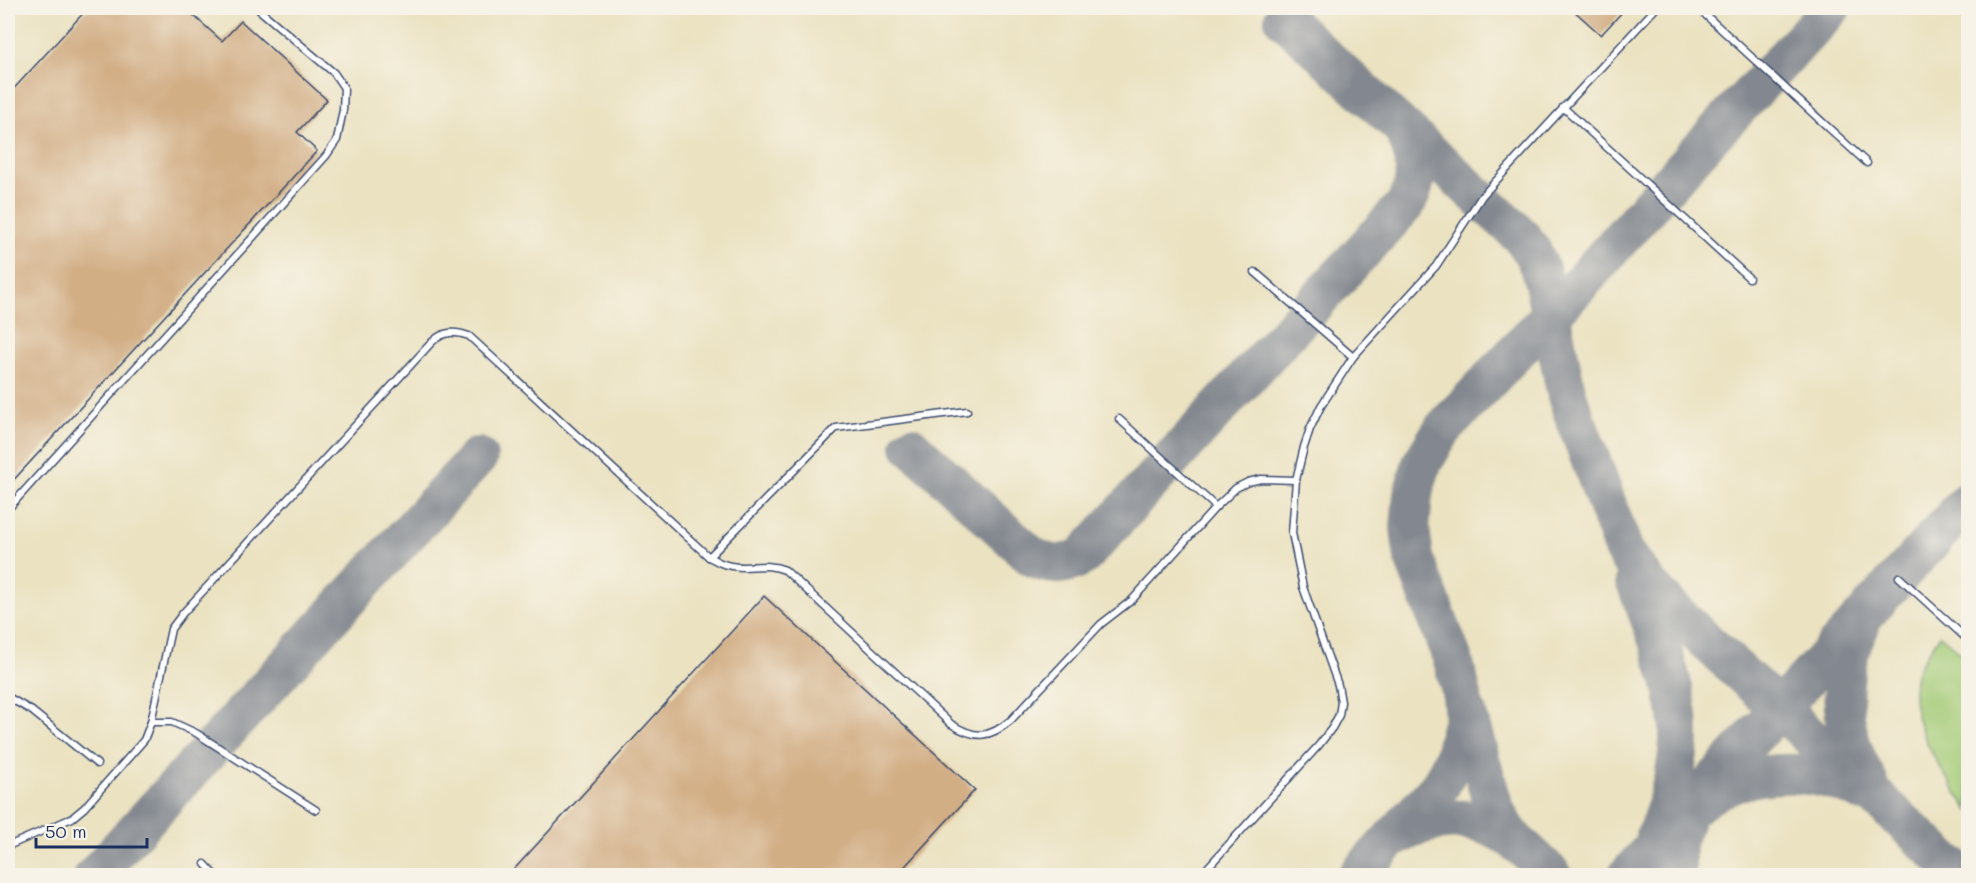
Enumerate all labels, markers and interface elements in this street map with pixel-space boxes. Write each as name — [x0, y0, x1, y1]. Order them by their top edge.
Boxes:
scale bar — [36, 811, 147, 849]
text: 50 m — [45, 819, 87, 843]

